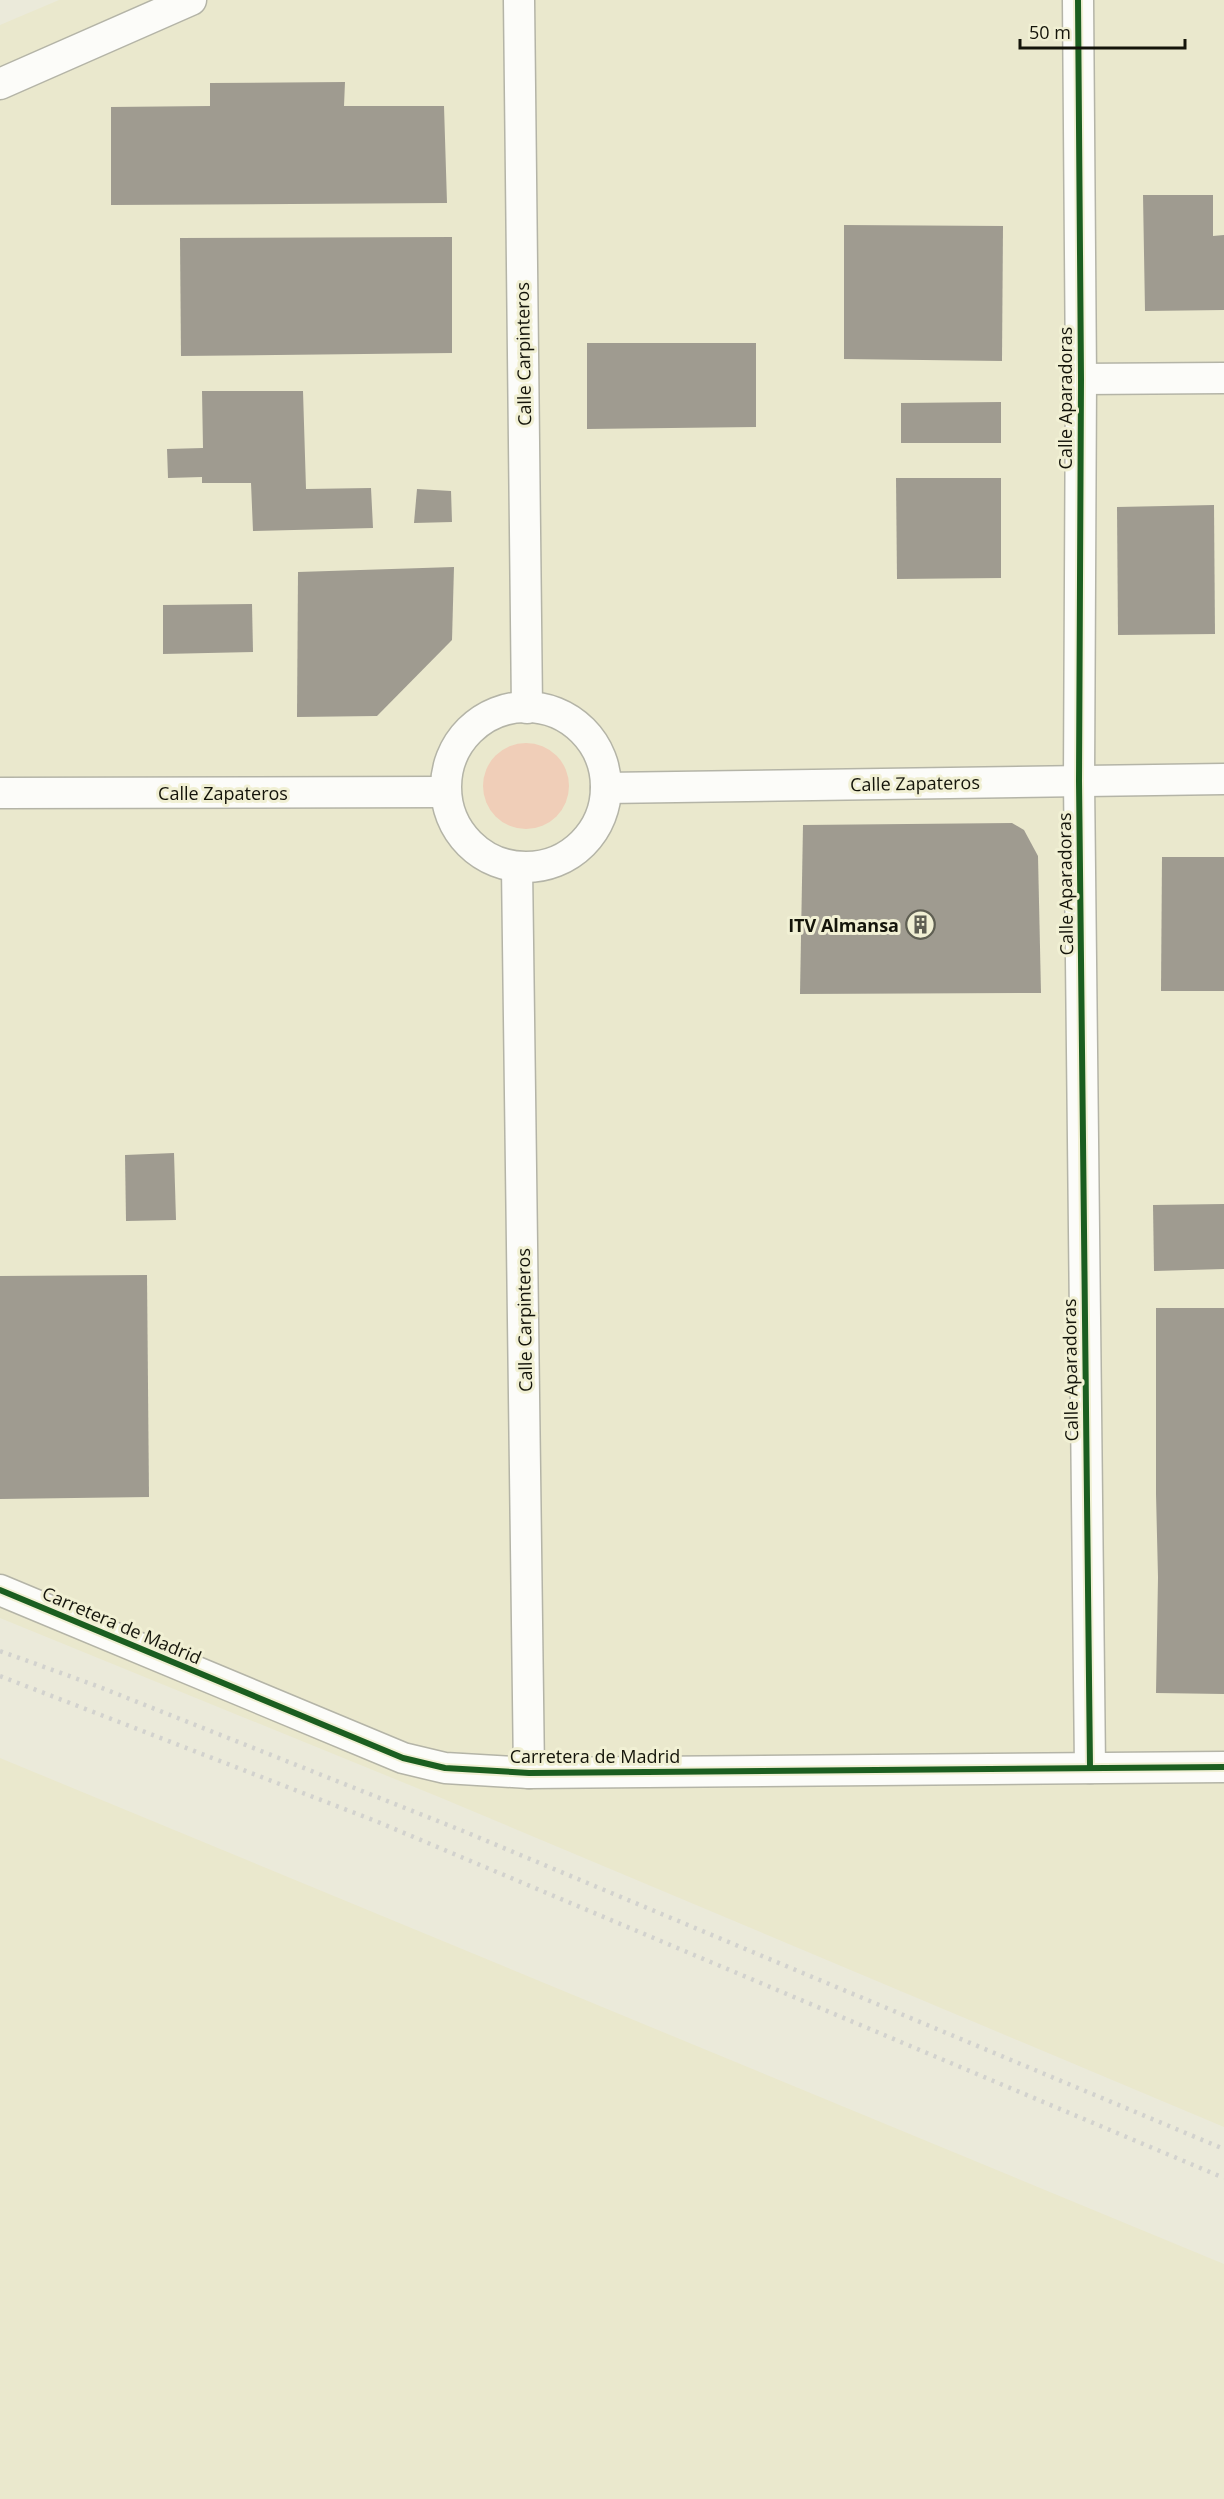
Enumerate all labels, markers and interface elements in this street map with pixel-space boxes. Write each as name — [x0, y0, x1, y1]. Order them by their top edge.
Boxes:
scale bar — [1020, 12, 1185, 50]
text: 50 m — [1029, 20, 1071, 44]
street label: Calle Carpinteros — [510, 282, 536, 426]
street label: Calle Aparadoras — [1053, 327, 1077, 469]
street label: Calle Zapateros — [850, 770, 980, 796]
street label: Calle Zapateros — [158, 781, 288, 805]
street label: Calle Aparadoras — [1052, 812, 1078, 956]
building icon: ITV Almansa — [904, 909, 936, 941]
place label: ITV Almansa — [788, 913, 899, 937]
street label: Calle Carpinteros — [511, 1248, 537, 1392]
street label: Calle Aparadoras — [1057, 1298, 1083, 1442]
street label: Carretera de Madrid — [39, 1581, 205, 1669]
street label: Carretera de Madrid — [510, 1744, 680, 1768]

